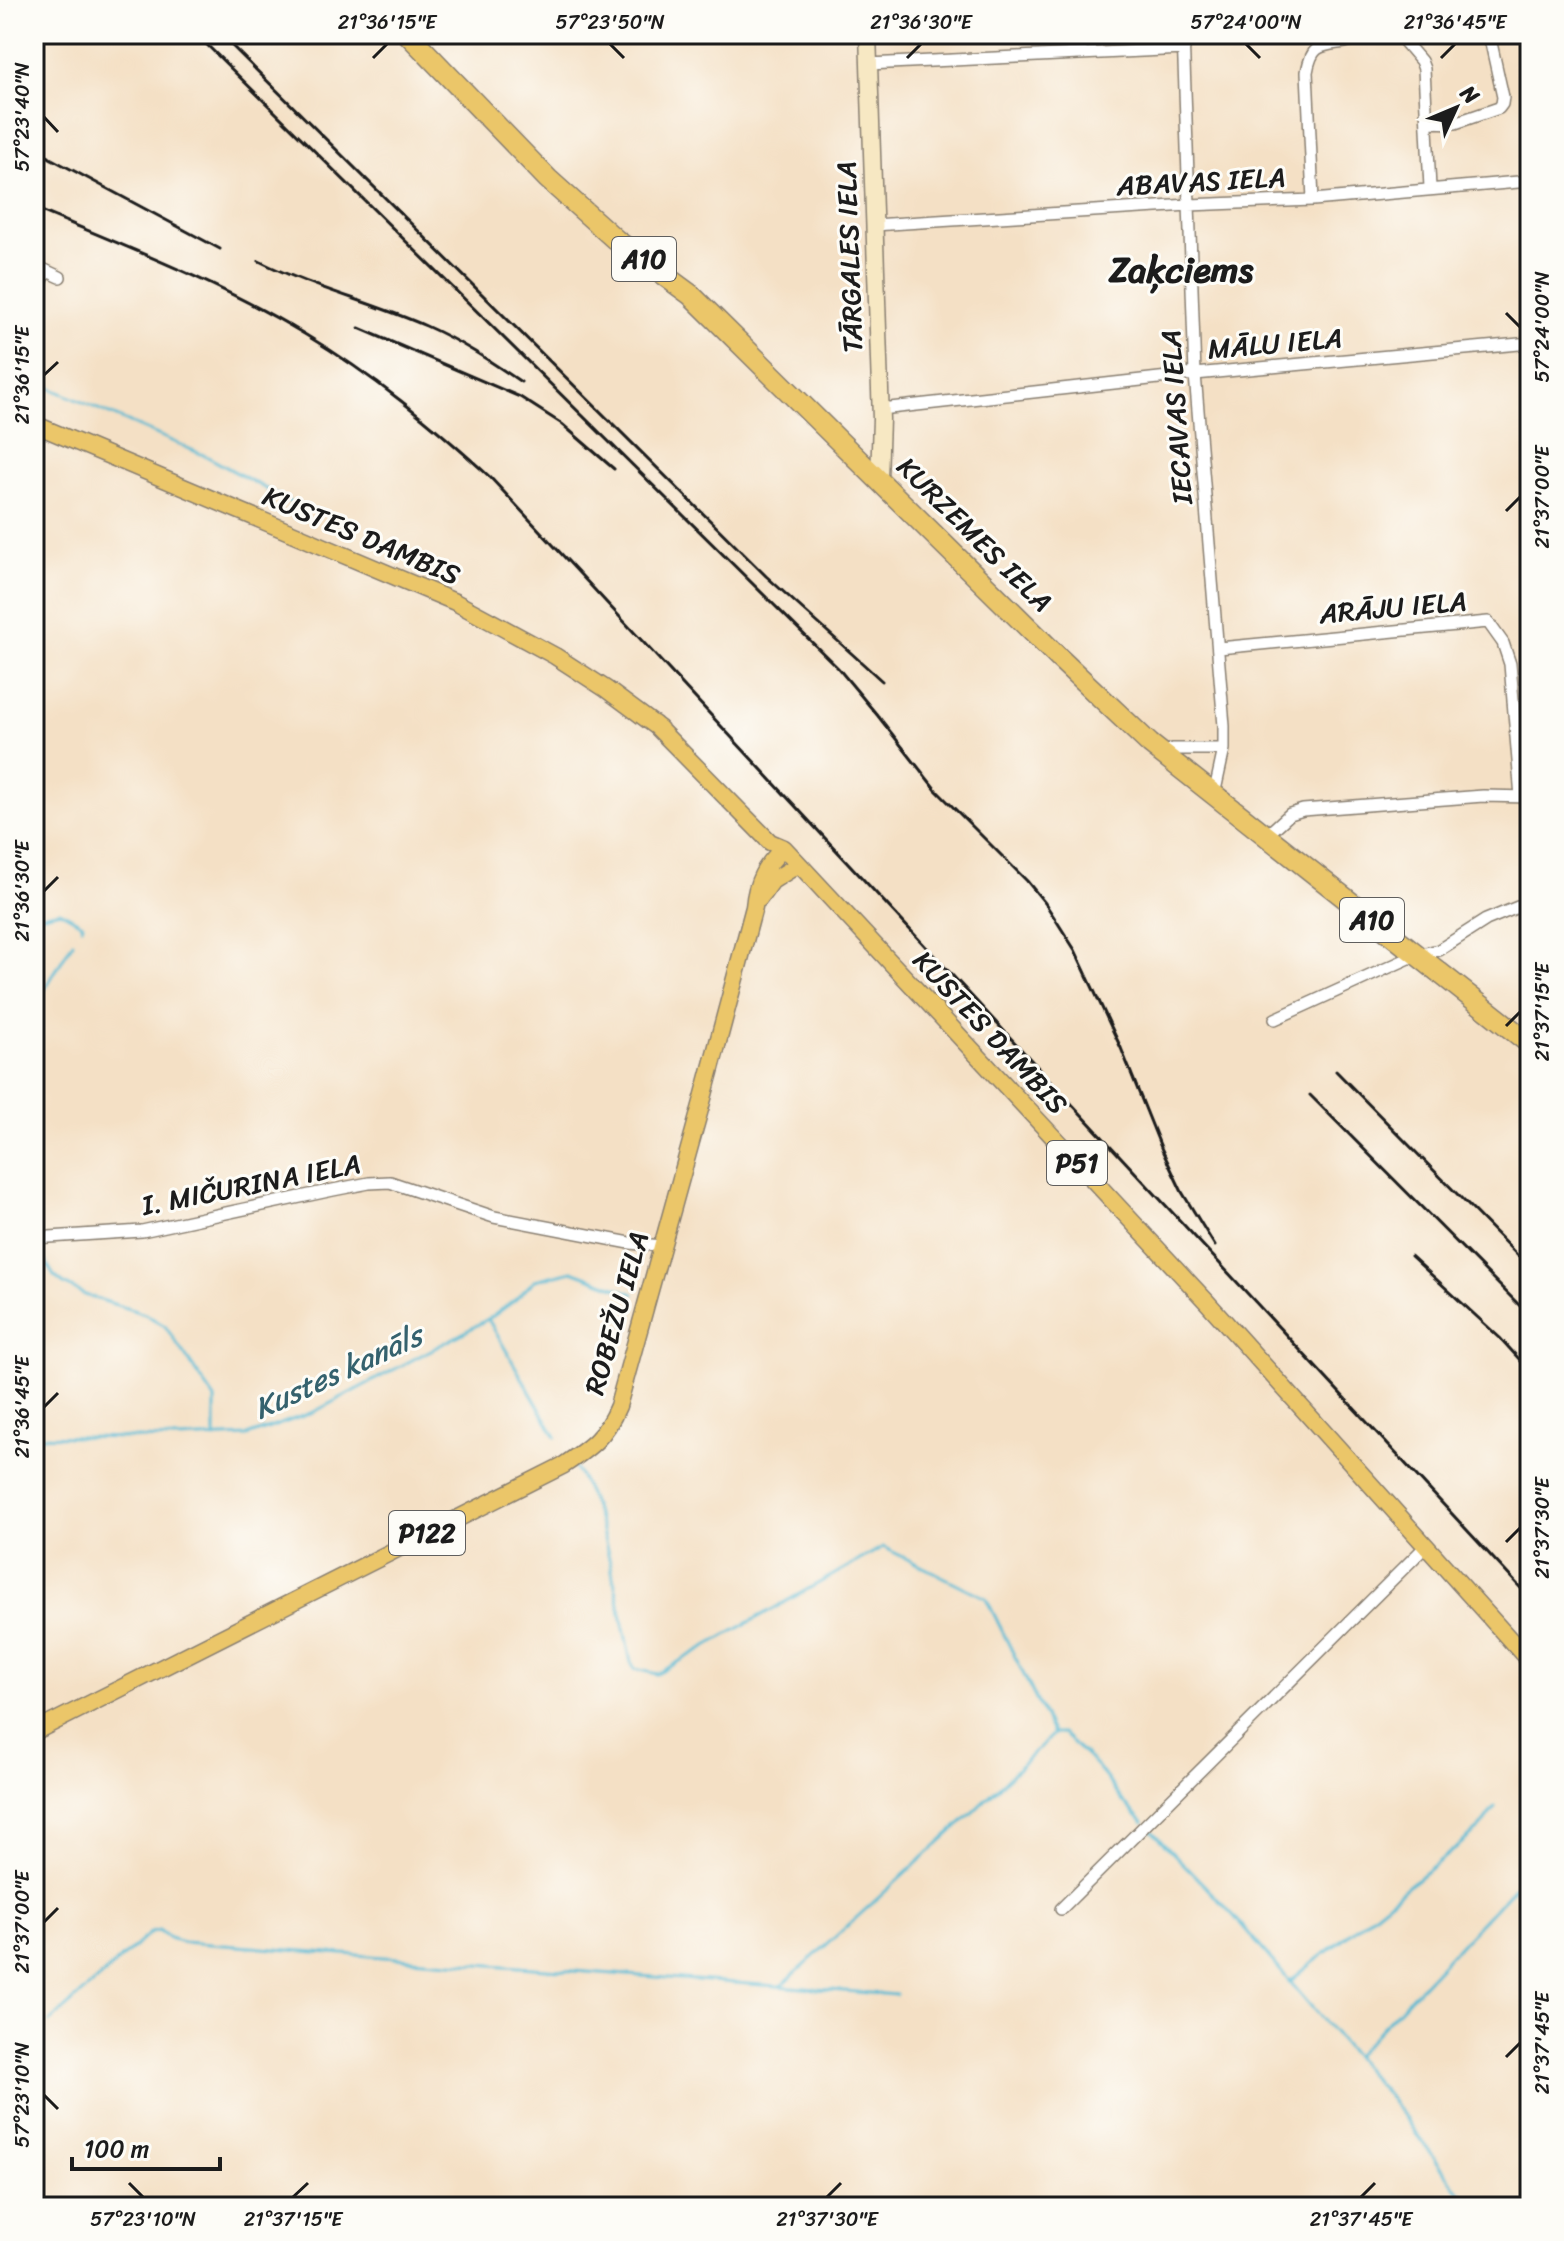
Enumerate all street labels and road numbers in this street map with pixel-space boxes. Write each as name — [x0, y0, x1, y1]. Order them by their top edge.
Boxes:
street label: ABAVAS IELA — [1114, 153, 1287, 210]
street label: TĀRGALES IELA — [822, 160, 877, 354]
road number: A10 — [612, 237, 676, 281]
street label: MĀLU IELA — [1205, 313, 1345, 374]
street label: IECAVAS IELA — [1146, 328, 1207, 507]
street label: KURZEMES IELA — [885, 444, 1065, 624]
street label: KUSTES DAMBIS — [255, 472, 469, 599]
street label: ARĀJU IELA — [1316, 577, 1469, 638]
road number: A10 — [1340, 898, 1404, 942]
street label: KUSTES DAMBIS — [901, 938, 1081, 1126]
street label: I. MIČURINA IELA — [136, 1139, 365, 1230]
road number: P51 — [1047, 1141, 1107, 1185]
street label: ROBEŽU IELA — [570, 1226, 663, 1401]
road number: P122 — [389, 1511, 465, 1555]

